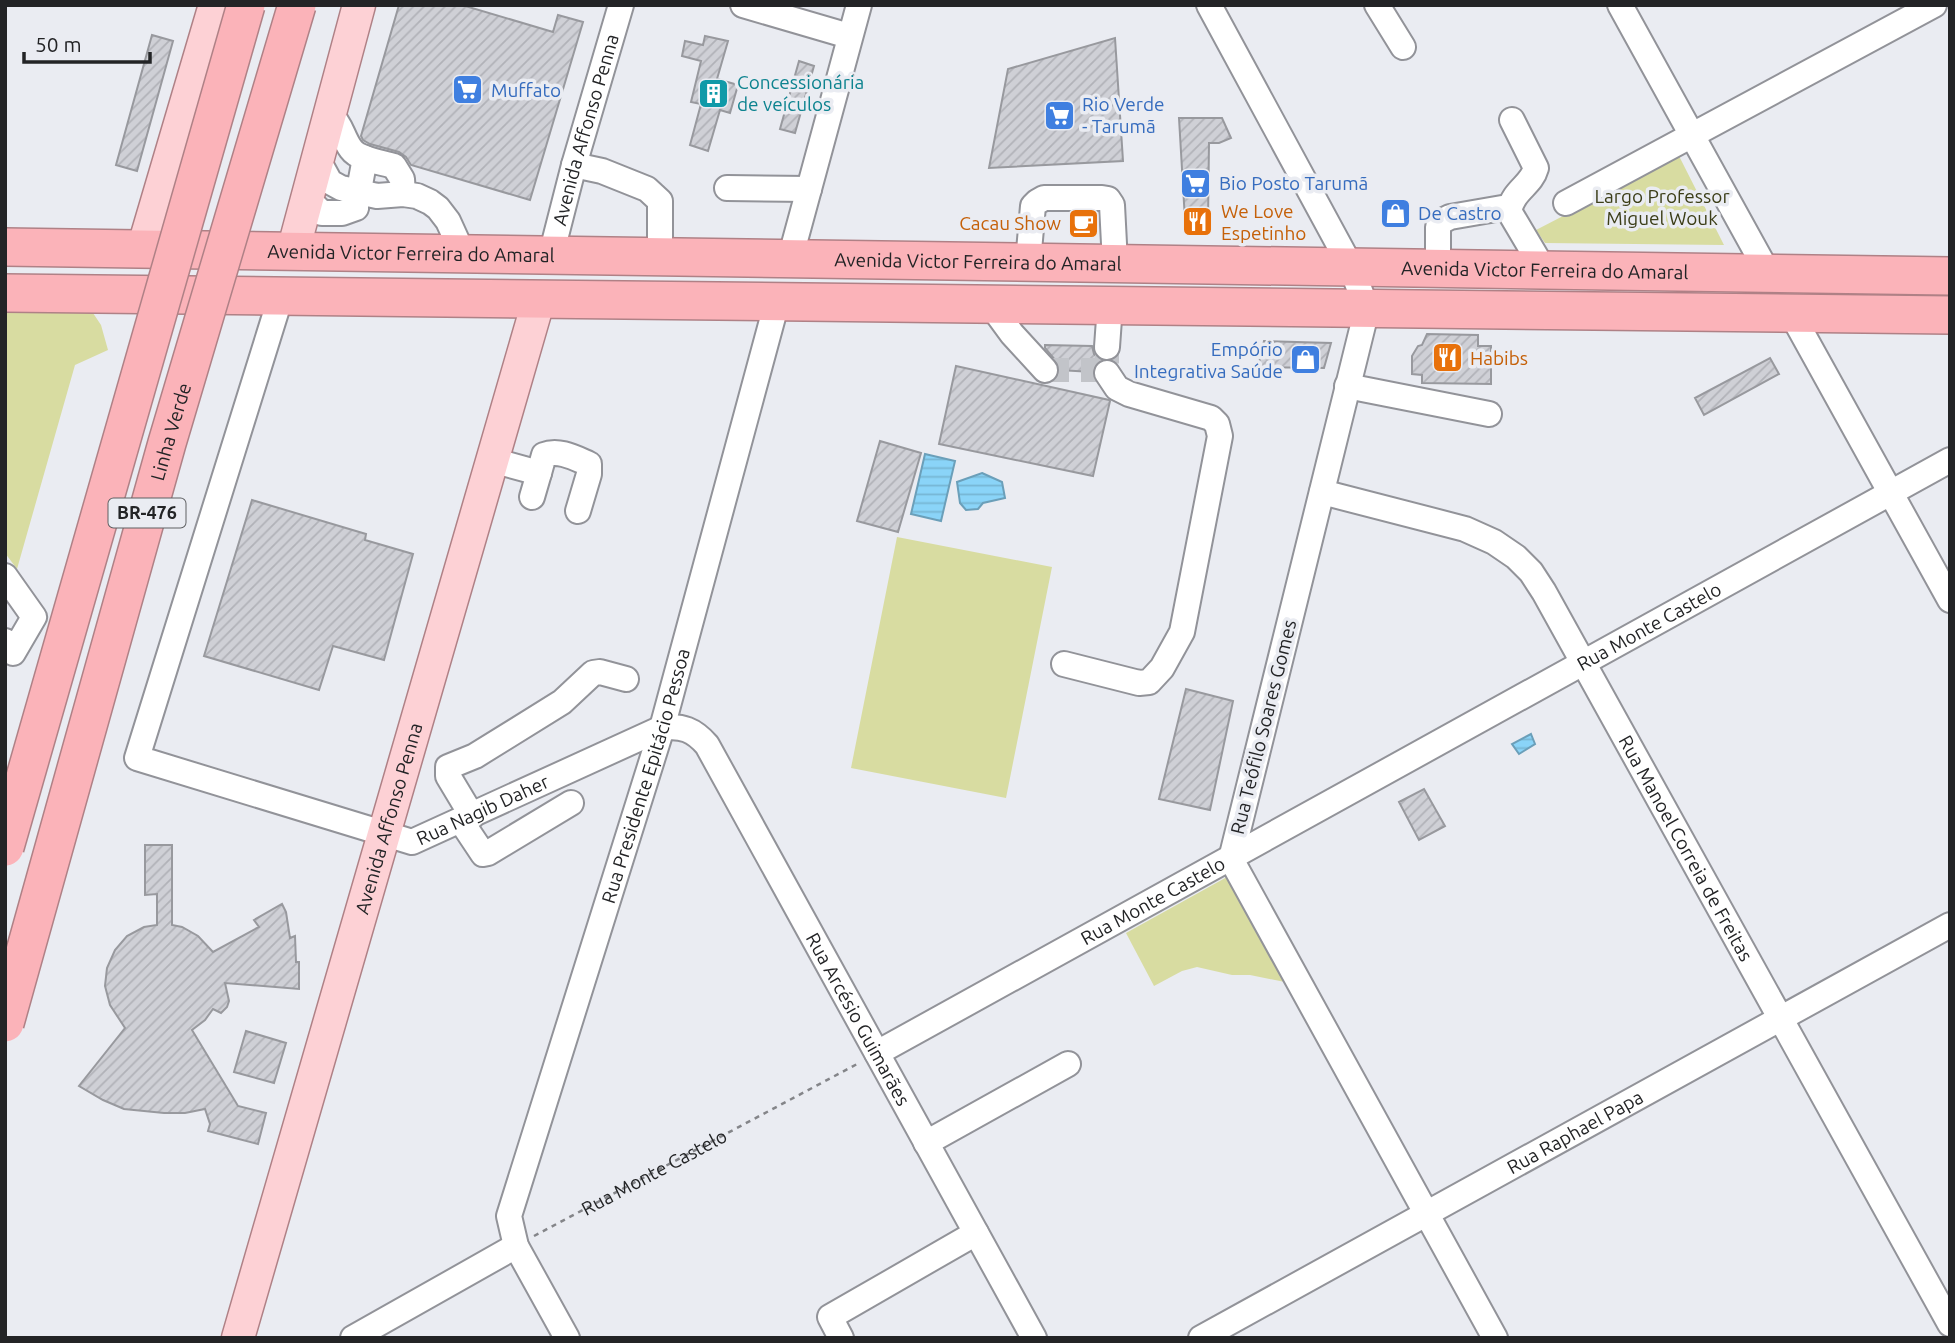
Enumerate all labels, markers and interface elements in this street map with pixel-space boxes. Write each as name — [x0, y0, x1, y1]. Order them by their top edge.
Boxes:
scale bar — [24, 21, 150, 65]
street label: Avenida Affonso Penna — [548, 31, 623, 228]
text: 50 m — [35, 32, 82, 56]
place label: Concessionária de veículos — [737, 71, 864, 115]
supermarket icon: Muffato — [451, 73, 485, 107]
building icon: Concessionária de veículos — [697, 76, 731, 110]
place label: Muffato — [491, 79, 561, 101]
place label: Rio Verde - Tarumã — [1082, 93, 1165, 137]
supermarket icon: Rio Verde - Tarumã — [1042, 98, 1076, 132]
supermarket icon: Bio Posto Tarumã — [1179, 166, 1213, 200]
place label: Bio Posto Tarumã — [1219, 172, 1368, 194]
park label: Largo Professor Miguel Wouk — [1594, 185, 1730, 229]
shop icon: De Castro — [1378, 196, 1412, 230]
place label: We Love Espetinho — [1221, 200, 1306, 244]
place label: De Castro — [1418, 202, 1502, 224]
restaurant icon: We Love Espetinho — [1181, 205, 1215, 239]
cafe icon: Cacau Show — [1067, 206, 1101, 240]
place label: Cacau Show — [959, 212, 1061, 234]
street label: Avenida Victor Ferreira do Amaral — [267, 240, 555, 266]
street label: Avenida Victor Ferreira do Amaral — [834, 248, 1122, 275]
street label: Avenida Victor Ferreira do Amaral — [1401, 257, 1689, 283]
place label: Empório Integrativa Saúde — [1134, 338, 1283, 382]
restaurant icon: Habibs — [1430, 341, 1464, 375]
shop icon: Empório Integrativa Saúde — [1289, 343, 1323, 377]
place label: Habibs — [1470, 347, 1528, 369]
street label: Linha Verde — [146, 380, 195, 483]
road number: BR-476 — [108, 499, 186, 528]
street label: Rua Monte Castelo — [1573, 578, 1725, 675]
street label: Rua Teófilo Soares Gomes — [1226, 617, 1300, 837]
street label: Rua Presidente Epitácio Pessoa — [597, 646, 694, 906]
street label: Avenida Affonso Penna — [350, 720, 427, 917]
street label: Rua Manoel Correia de Freitas — [1615, 731, 1757, 965]
street label: Rua Nagib Daher — [413, 770, 552, 850]
street label: Rua Monte Castelo — [1077, 852, 1229, 949]
street label: Rua Arcésio Guimarães — [802, 929, 915, 1109]
street label: Rua Raphael Papa — [1503, 1086, 1647, 1178]
street label: Rua Monte Castelo — [578, 1124, 730, 1220]

